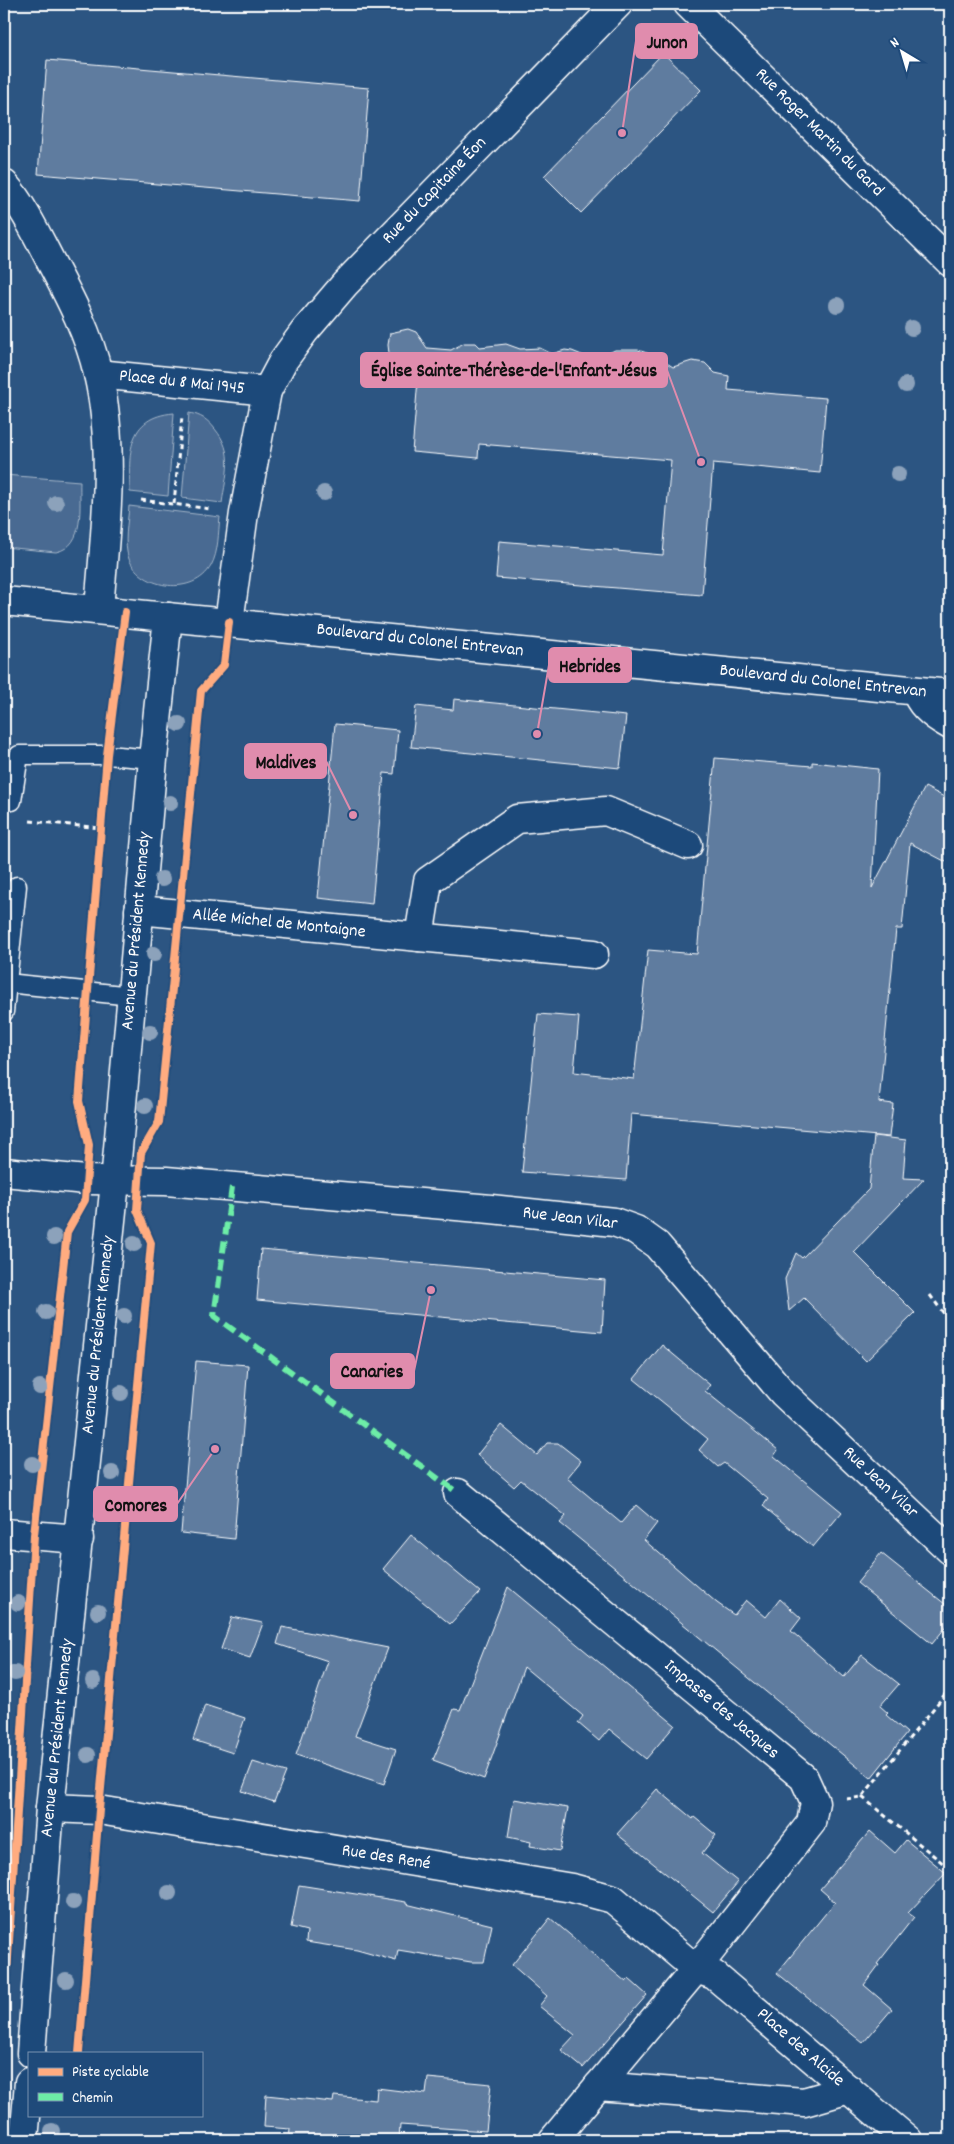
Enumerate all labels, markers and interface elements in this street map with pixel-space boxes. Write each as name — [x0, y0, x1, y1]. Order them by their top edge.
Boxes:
callout: Junon — [636, 24, 697, 58]
north arrow — [876, 28, 926, 78]
text: Junon — [646, 31, 688, 58]
text: N — [886, 33, 904, 53]
street label: Rue Roger Martin du Gard — [749, 63, 889, 203]
street label: Rue du Capitaine Éon — [377, 132, 493, 250]
callout: Église Sainte-Thérèse-de-l'Enfant-Jésus — [361, 353, 667, 387]
text: Église Sainte-Thérèse-de-l'Enfant-Jésus — [371, 359, 657, 386]
street label: Place du 8 Mai 1945 — [118, 364, 246, 402]
street label: Boulevard du Colonel Entrevan — [315, 618, 525, 664]
callout: Hebrides — [549, 648, 631, 682]
text: Hebrides — [559, 655, 621, 682]
street label: Boulevard du Colonel Entrevan — [718, 659, 928, 705]
callout: Maldives — [245, 744, 326, 778]
text: Maldives — [255, 751, 317, 778]
street label: Avenue du Président Kennedy — [116, 830, 158, 1031]
street label: Allée Michel de Montaigne — [191, 902, 367, 946]
street label: Rue Jean Vilar — [521, 1201, 619, 1237]
street label: Avenue du Président Kennedy — [76, 1234, 122, 1435]
callout: Canaries — [331, 1354, 414, 1388]
text: Canaries — [341, 1360, 403, 1387]
street label: Rue Jean Vilar — [837, 1441, 924, 1525]
callout: Comores — [94, 1487, 177, 1521]
text: Comores — [105, 1494, 167, 1521]
street label: Avenue du Président Kennedy — [35, 1637, 81, 1838]
street label: Impasse des Jacques — [658, 1654, 784, 1766]
street label: Rue des René — [340, 1839, 432, 1877]
street label: Place des Alcide — [751, 2003, 849, 2093]
legend — [28, 2052, 202, 2116]
text: Piste cyclable — [72, 2062, 149, 2084]
text: Chemin — [72, 2088, 113, 2110]

